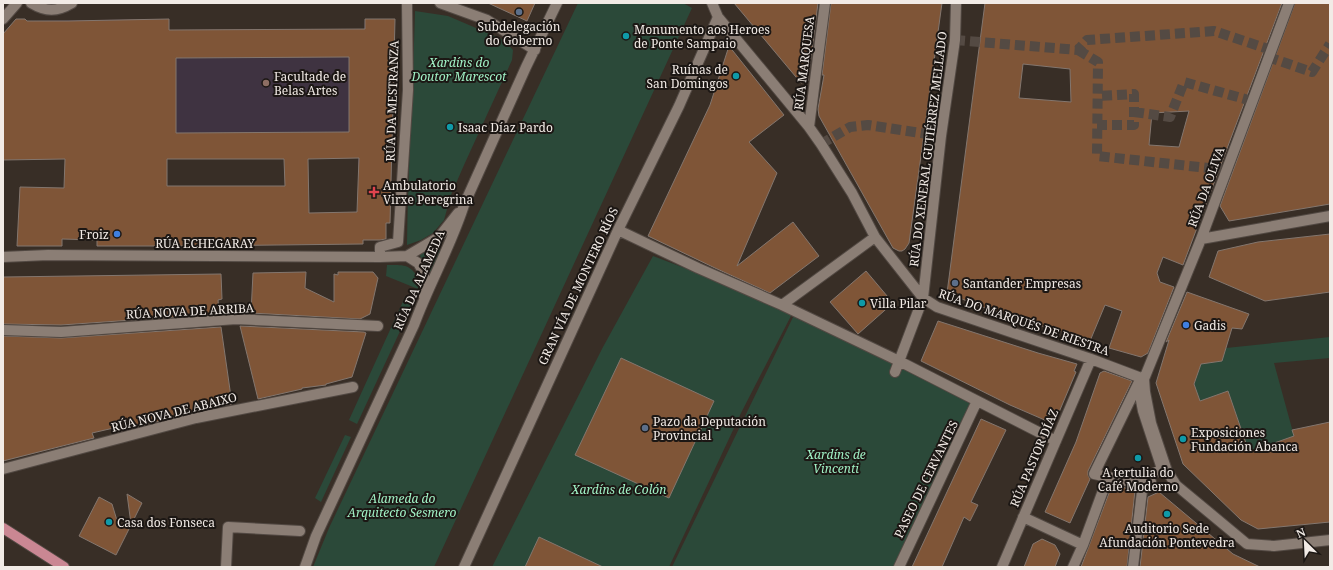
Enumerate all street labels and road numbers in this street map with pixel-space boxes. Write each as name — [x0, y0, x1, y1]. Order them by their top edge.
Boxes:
street label: RÚA MARQUESA — [790, 14, 818, 111]
street label: RÚA DO XENERAL GUTIÉRREZ MELLADO — [905, 30, 951, 268]
street label: RÚA DA MESTRANZA — [381, 40, 403, 162]
street label: RÚA DA OLIVA — [1184, 144, 1229, 229]
street label: GRAN VÍA DE MONTERO RÍOS — [534, 204, 622, 368]
street label: RÚA DA ALAMEDA — [389, 227, 449, 333]
street label: RÚA ECHEGARAY — [155, 235, 255, 252]
street label: RÚA DO MARQUÉS DE RIESTRA — [936, 285, 1112, 359]
street label: RÚA NOVA DE ARRIBA — [126, 299, 255, 323]
street label: RÚA NOVA DE ABAIXO — [109, 388, 239, 436]
street label: RÚA PASTOR DÍAZ — [1006, 406, 1062, 510]
street label: PASEO DE CERVANTES — [890, 417, 962, 541]

